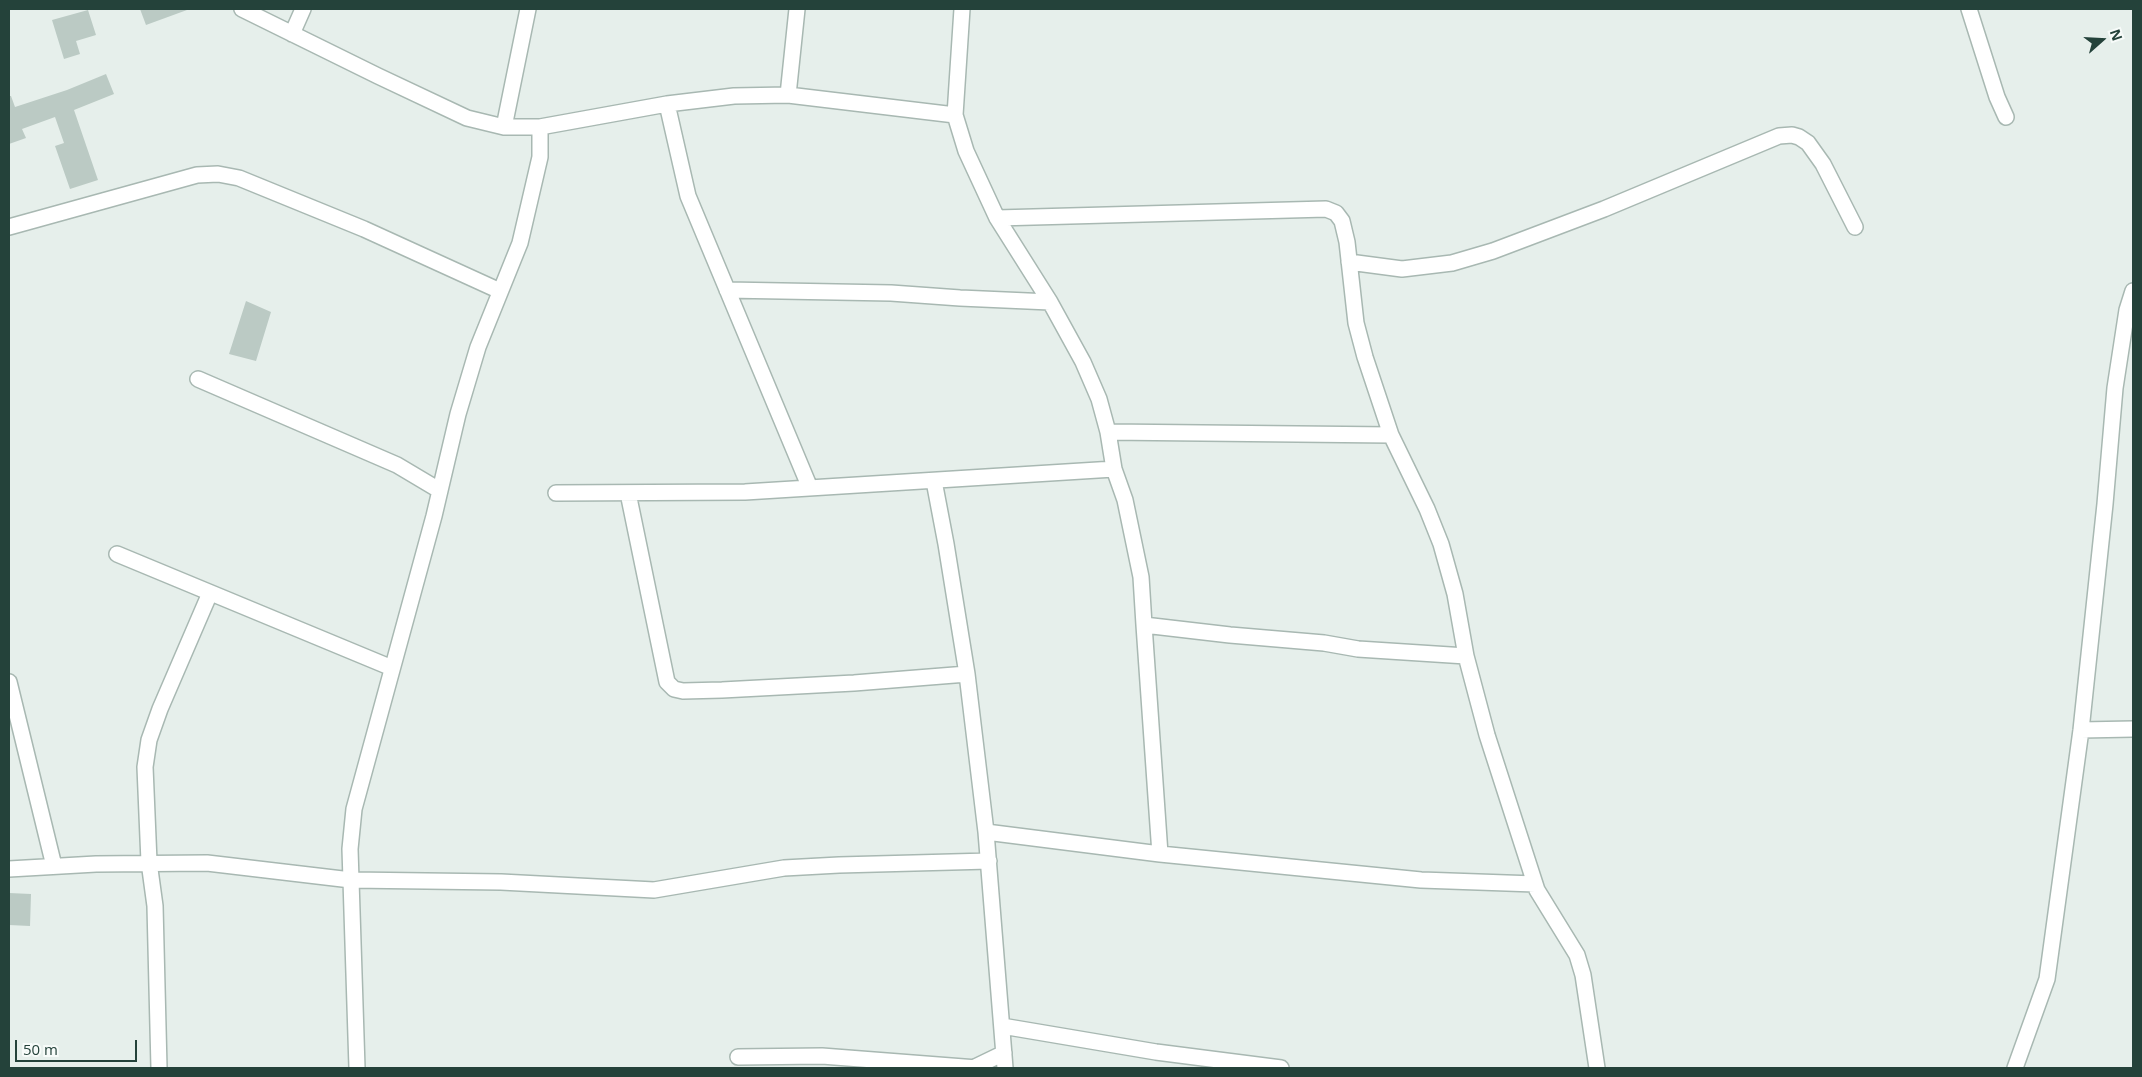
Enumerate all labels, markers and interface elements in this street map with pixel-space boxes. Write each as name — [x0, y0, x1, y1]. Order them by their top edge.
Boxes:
north arrow — [2077, 15, 2127, 65]
text: N — [2106, 26, 2127, 43]
scale bar — [18, 1030, 140, 1062]
text: 50 m — [23, 1039, 58, 1059]

